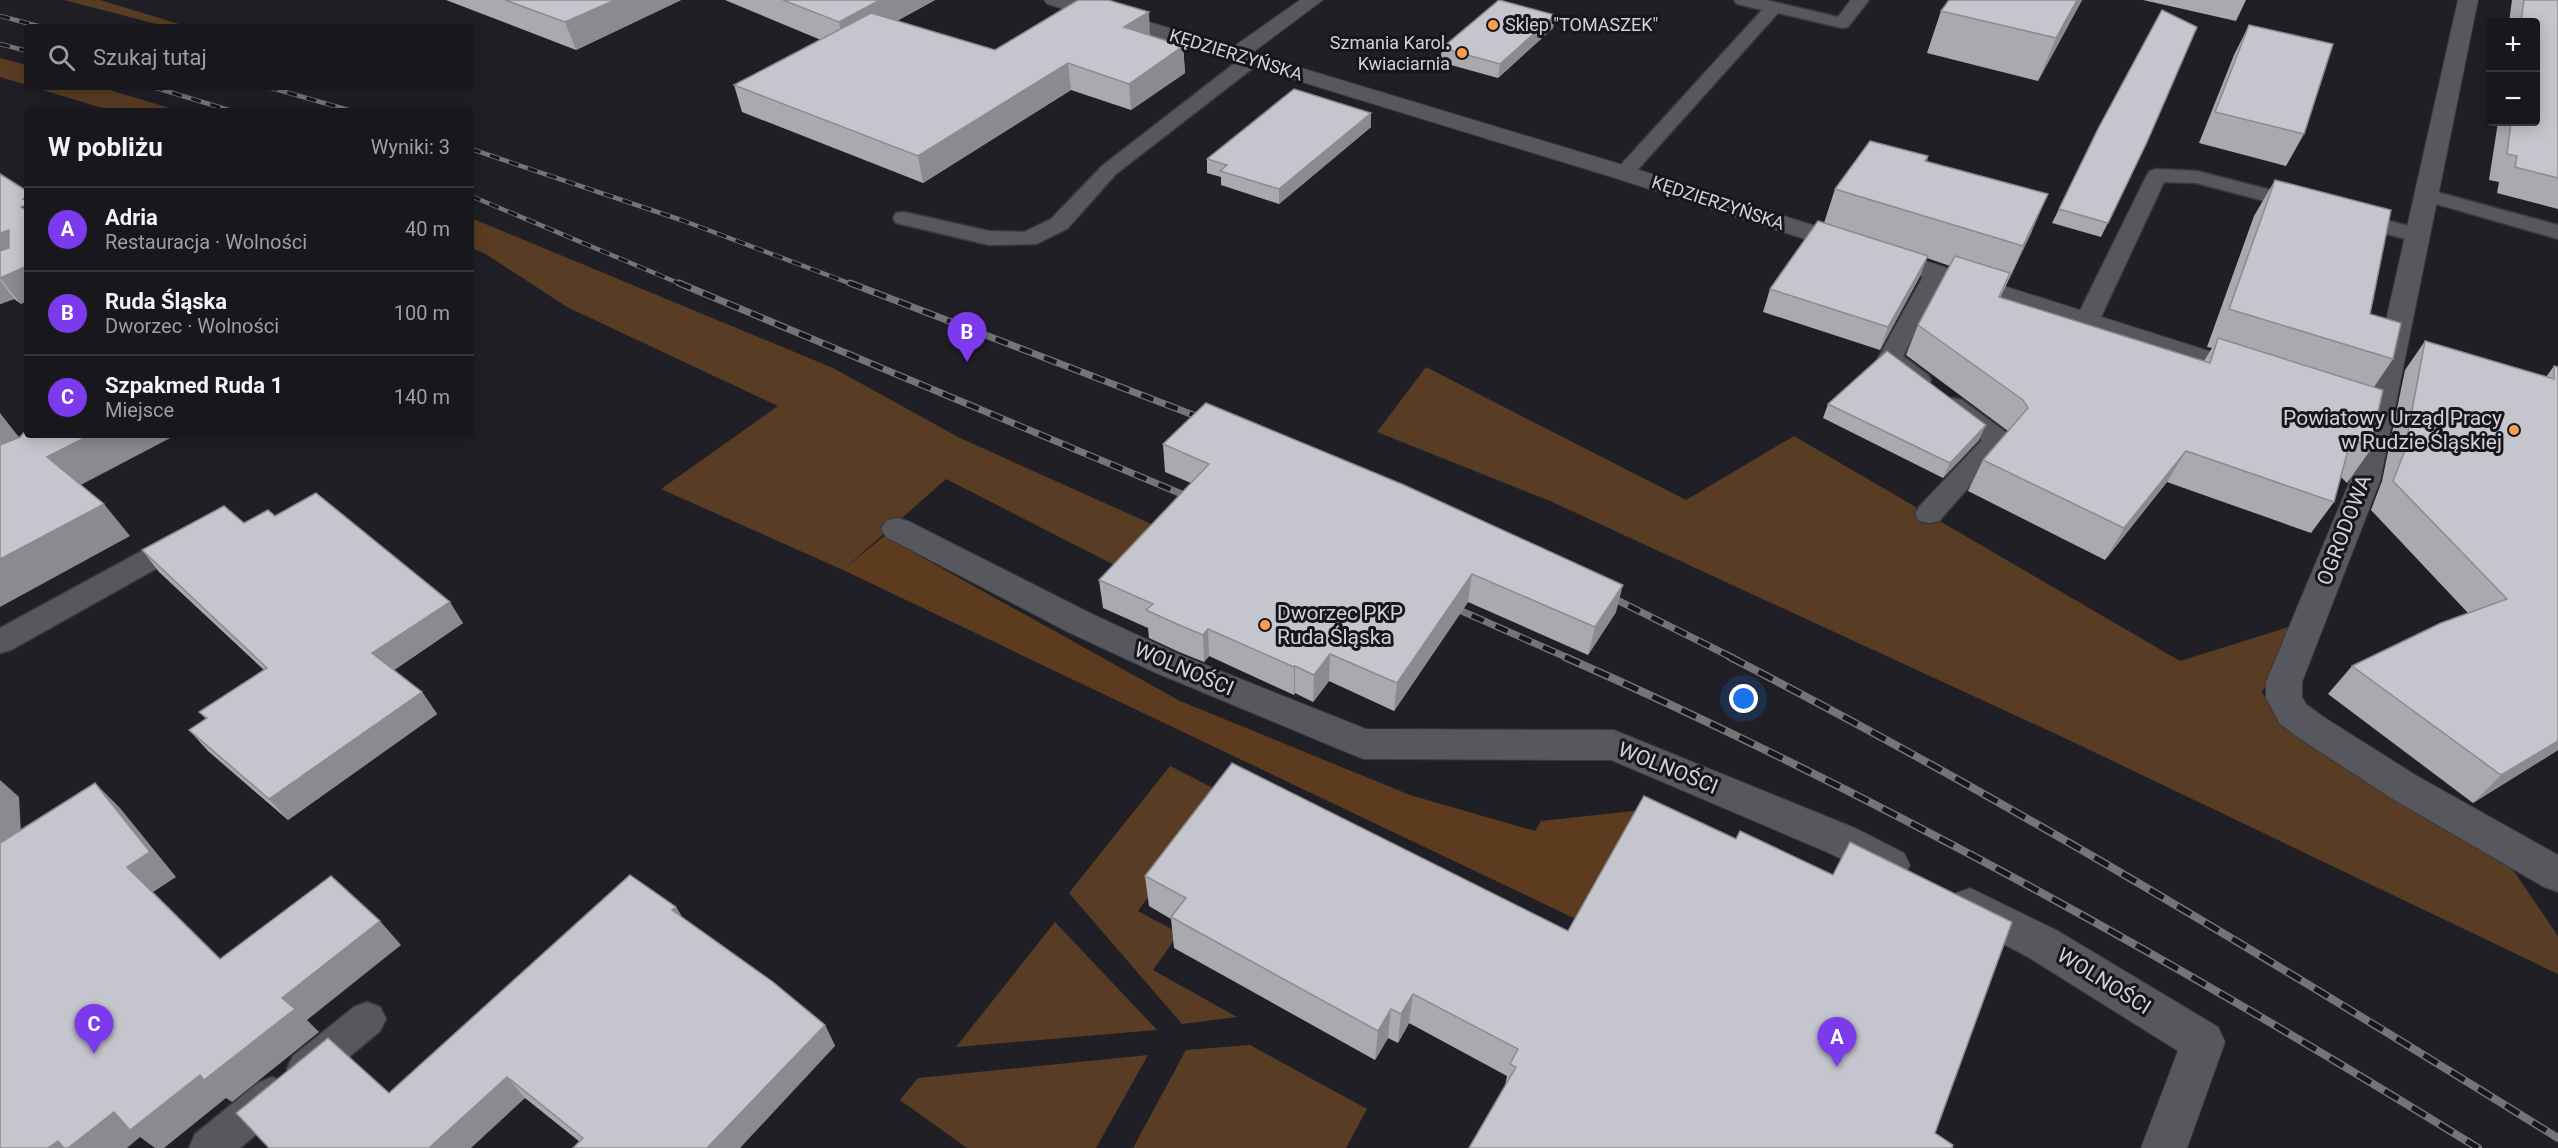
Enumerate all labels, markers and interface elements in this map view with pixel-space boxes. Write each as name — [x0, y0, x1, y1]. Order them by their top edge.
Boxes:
place label: Sklep "TOMASZEK" — [1505, 14, 1658, 35]
marker: Sklep "TOMASZEK" — [1486, 18, 1500, 32]
map controls — [2486, 18, 2540, 126]
button: + — [2486, 18, 2540, 72]
search box — [24, 24, 474, 90]
street label: KĘDZIERZYŃSKA — [1167, 24, 1306, 85]
place label: Szmania Karol. Kwiaciarnia — [1330, 32, 1450, 74]
icon: search — [45, 41, 78, 74]
text: Szukaj tutaj — [93, 45, 207, 70]
marker: Szmania Karol. Kwiaciarnia — [1455, 46, 1469, 60]
button: − — [2486, 72, 2540, 126]
text: W pobliżu — [48, 132, 163, 162]
text: Wyniki: 3 — [371, 135, 450, 159]
street label: KĘDZIERZYŃSKA — [1649, 171, 1787, 234]
text: Adria — [105, 205, 158, 230]
text: A — [61, 217, 74, 241]
text: 40 m — [405, 217, 450, 241]
text: Restauracja · Wolności — [105, 230, 307, 254]
text: Ruda Śląska — [105, 289, 227, 314]
text: B — [61, 301, 74, 325]
text: 100 m — [394, 301, 450, 325]
pin: B — [948, 312, 986, 362]
text: Dworzec · Wolności — [105, 314, 279, 338]
text: Szpakmed Ruda 1 — [105, 373, 283, 398]
text: C — [61, 385, 74, 409]
text: 140 m — [394, 385, 450, 409]
text: Miejsce — [105, 398, 174, 422]
place label: Powiatowy Urząd Pracy w Rudzie Śląskiej — [2283, 406, 2502, 454]
marker: Powiatowy Urząd Pracy w Rudzie Śląskiej — [2507, 423, 2521, 437]
street label: OGRODOWA — [2312, 471, 2376, 589]
place label: Dworzec PKP Ruda Śląska — [1277, 601, 1403, 649]
marker: Dworzec PKP Ruda Śląska — [1258, 618, 1272, 632]
street label: WOLNOŚCI — [1131, 637, 1237, 701]
your location — [1729, 684, 1758, 713]
street label: WOLNOŚCI — [1615, 737, 1721, 799]
street label: WOLNOŚCI — [2053, 943, 2155, 1019]
pin: C — [74, 1004, 113, 1054]
pin: A — [1818, 1018, 1856, 1067]

